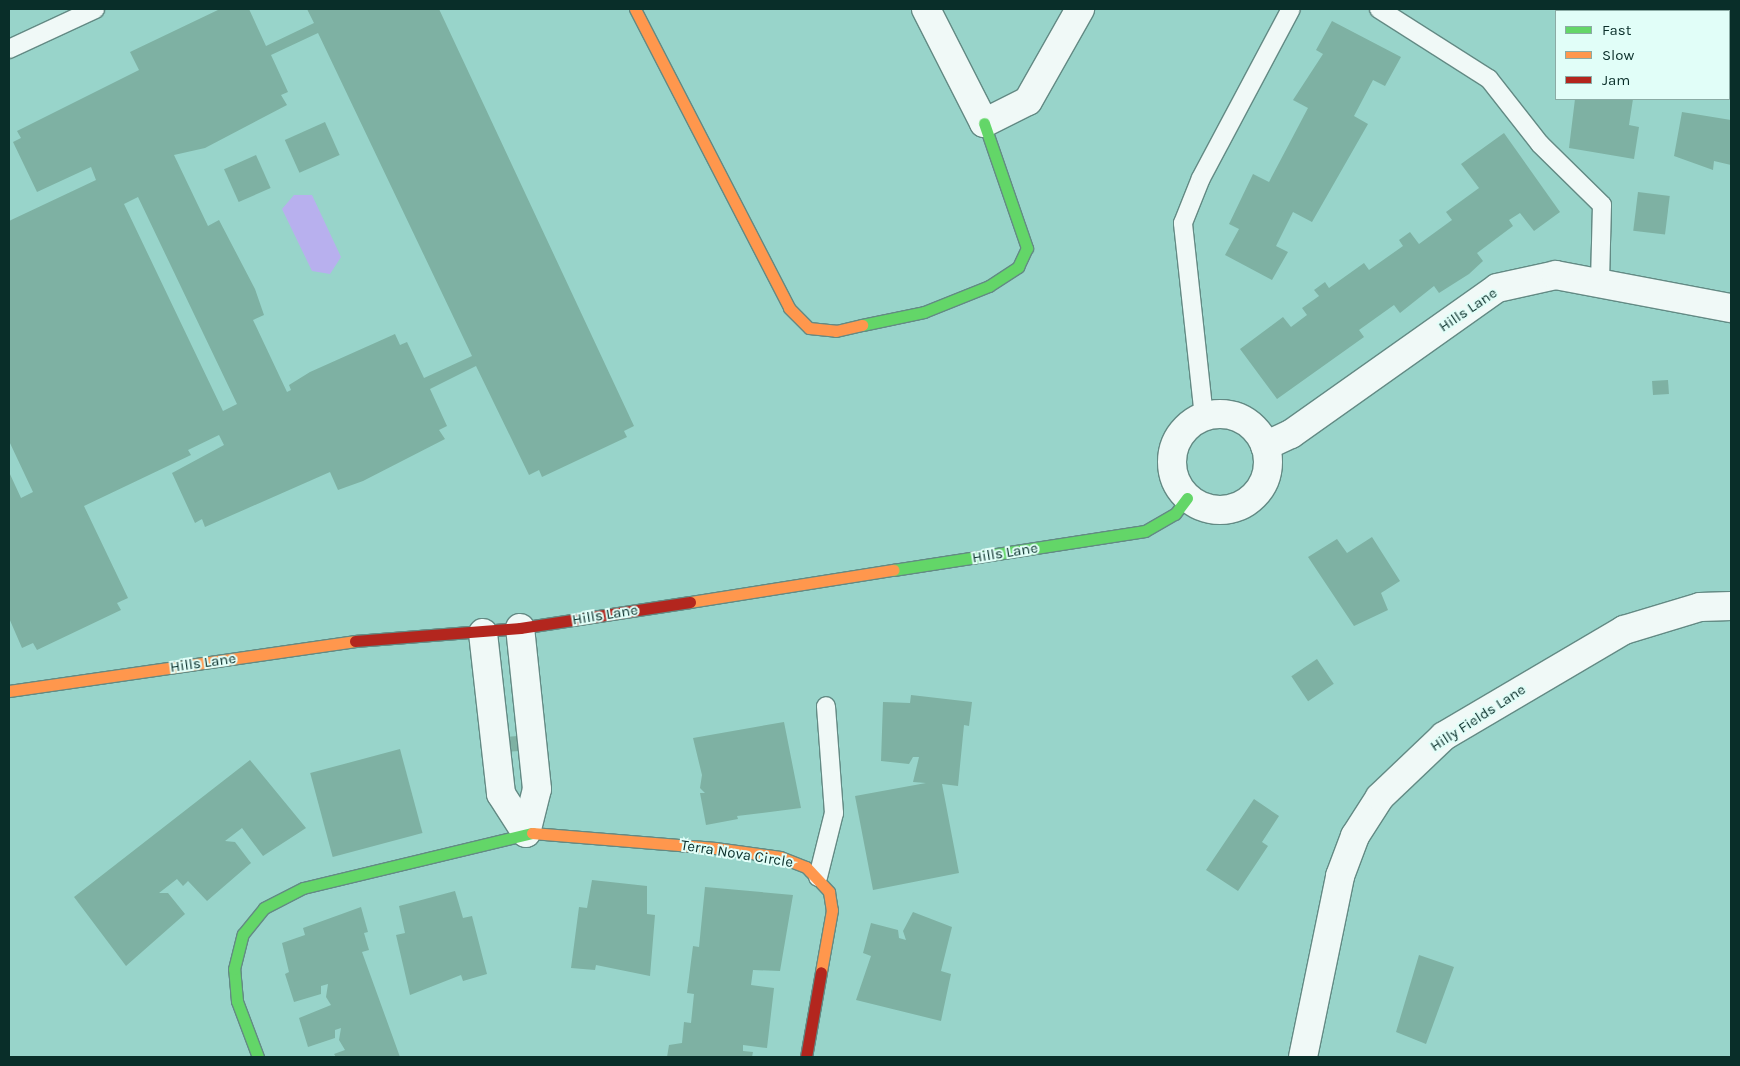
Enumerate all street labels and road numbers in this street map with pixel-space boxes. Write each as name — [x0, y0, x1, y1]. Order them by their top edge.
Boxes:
street label: Hills Lane — [1435, 284, 1501, 336]
street label: Hills Lane — [971, 539, 1039, 567]
street label: Hills Lane — [571, 601, 639, 629]
street label: Hills Lane — [169, 649, 237, 677]
street label: Hilly Fields Lane — [1427, 680, 1529, 756]
street label: Terra Nova Circle — [680, 836, 794, 872]

